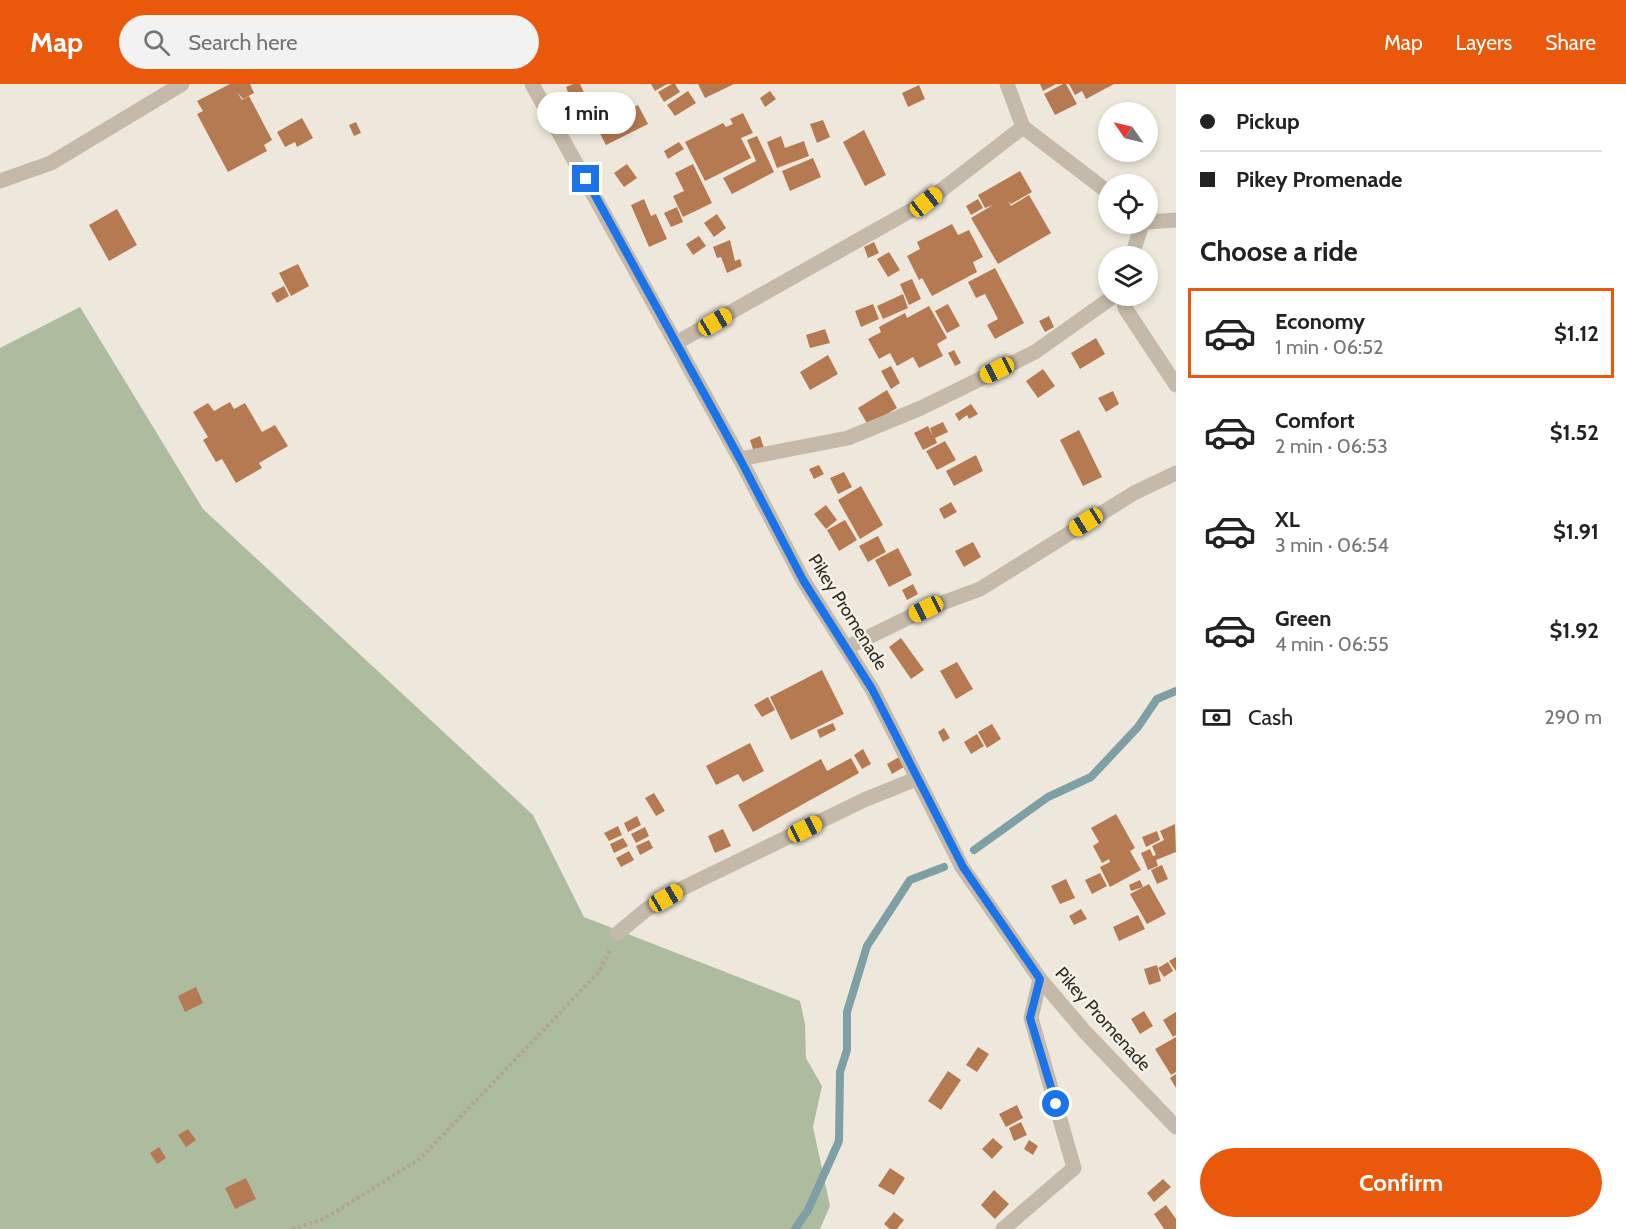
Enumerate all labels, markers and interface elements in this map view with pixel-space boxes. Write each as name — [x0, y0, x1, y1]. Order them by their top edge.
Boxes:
search box — [119, 15, 539, 69]
text: Map — [30, 25, 83, 59]
icon: search — [140, 26, 173, 59]
text: Search here — [188, 29, 297, 56]
text: Map — [1384, 30, 1423, 55]
text: Layers — [1456, 30, 1512, 55]
text: Share — [1545, 30, 1596, 55]
callout: 1 min — [536, 92, 636, 134]
text: 1 min — [564, 101, 609, 125]
north arrow — [1098, 102, 1158, 162]
map controls — [1098, 102, 1158, 306]
text: Pickup — [1236, 108, 1300, 135]
route end — [572, 165, 599, 192]
text: Pikey Promenade — [1236, 166, 1402, 193]
button: locate — [1098, 174, 1158, 234]
car — [906, 184, 946, 220]
text: Choose a ride — [1200, 235, 1358, 268]
button: layers — [1098, 246, 1158, 306]
car — [695, 305, 735, 339]
icon: car — [1203, 306, 1257, 360]
text: Economy — [1275, 308, 1365, 335]
text: $1.12 — [1554, 320, 1599, 347]
text: 1 min · 06:52 — [1275, 335, 1384, 359]
car — [977, 354, 1017, 386]
icon: car — [1203, 405, 1257, 459]
text: Comfort — [1275, 407, 1354, 434]
text: $1.52 — [1550, 419, 1599, 446]
text: 2 min · 06:53 — [1275, 434, 1388, 458]
icon: car — [1203, 504, 1257, 558]
car — [1066, 505, 1106, 539]
text: XL — [1275, 506, 1300, 533]
text: $1.91 — [1553, 518, 1599, 545]
text: 3 min · 06:54 — [1275, 533, 1389, 557]
street label: Pikey Promenade — [804, 550, 892, 674]
car — [906, 593, 946, 625]
icon: car — [1203, 603, 1257, 657]
text: Green — [1275, 605, 1331, 632]
text: $1.92 — [1550, 617, 1599, 644]
text: 4 min · 06:55 — [1275, 632, 1389, 656]
icon: cash — [1200, 701, 1233, 734]
text: Cash — [1248, 704, 1293, 731]
text: 290 m — [1544, 705, 1602, 729]
car — [785, 813, 825, 845]
car — [646, 881, 686, 915]
street label: Pikey Promenade — [1051, 962, 1155, 1076]
route start — [1042, 1090, 1069, 1117]
button: Confirm — [1200, 1148, 1602, 1217]

